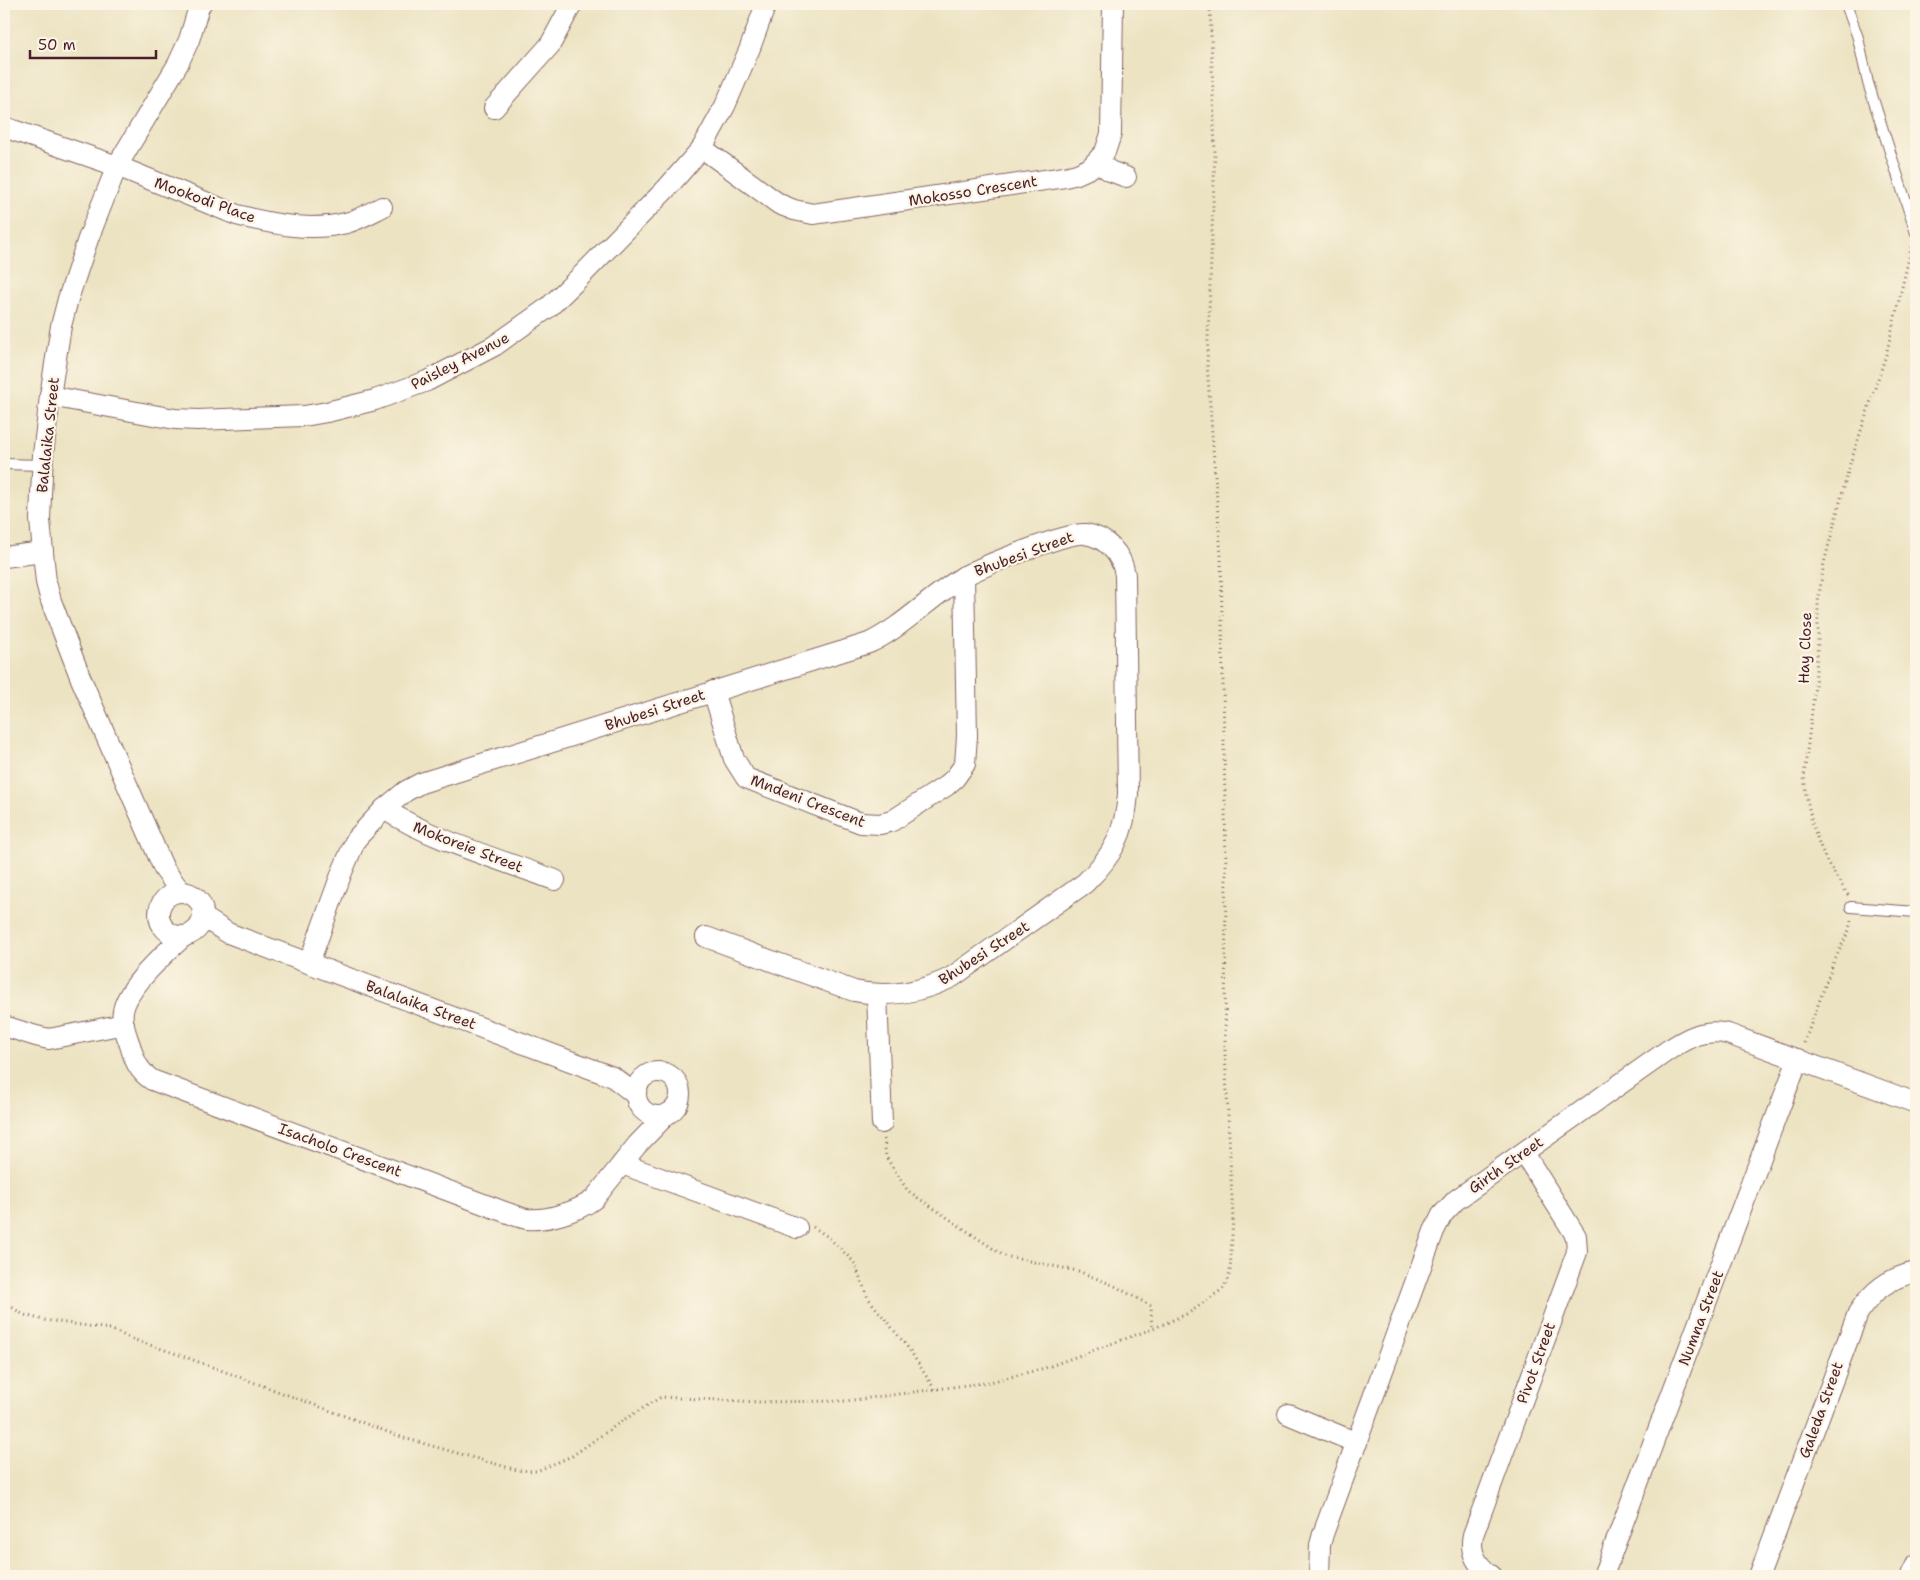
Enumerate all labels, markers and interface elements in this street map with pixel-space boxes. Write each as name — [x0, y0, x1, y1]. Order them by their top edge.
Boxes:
scale bar — [30, 28, 156, 60]
text: 50 m — [38, 35, 76, 55]
street label: Mokosso Crescent — [907, 171, 1039, 211]
street label: Mookodi Place — [152, 172, 258, 228]
street label: Paisley Avenue — [407, 328, 513, 394]
street label: Balalaika Street — [32, 376, 64, 494]
street label: Bhubesi Street — [972, 527, 1076, 581]
street label: Hay Close — [1794, 612, 1816, 684]
street label: Bhubesi Street — [602, 684, 708, 736]
street label: Mndeni Crescent — [748, 770, 868, 832]
street label: Mokoreie Street — [410, 817, 526, 877]
street label: Bhubesi Street — [935, 916, 1033, 990]
street label: Balalaika Street — [363, 976, 479, 1034]
street label: Isacholo Crescent — [276, 1118, 404, 1182]
street label: Girth Street — [1465, 1132, 1547, 1198]
street label: Numna Street — [1674, 1268, 1728, 1368]
street label: Pivot Street — [1512, 1319, 1560, 1407]
street label: Galeda Street — [1794, 1359, 1848, 1461]

